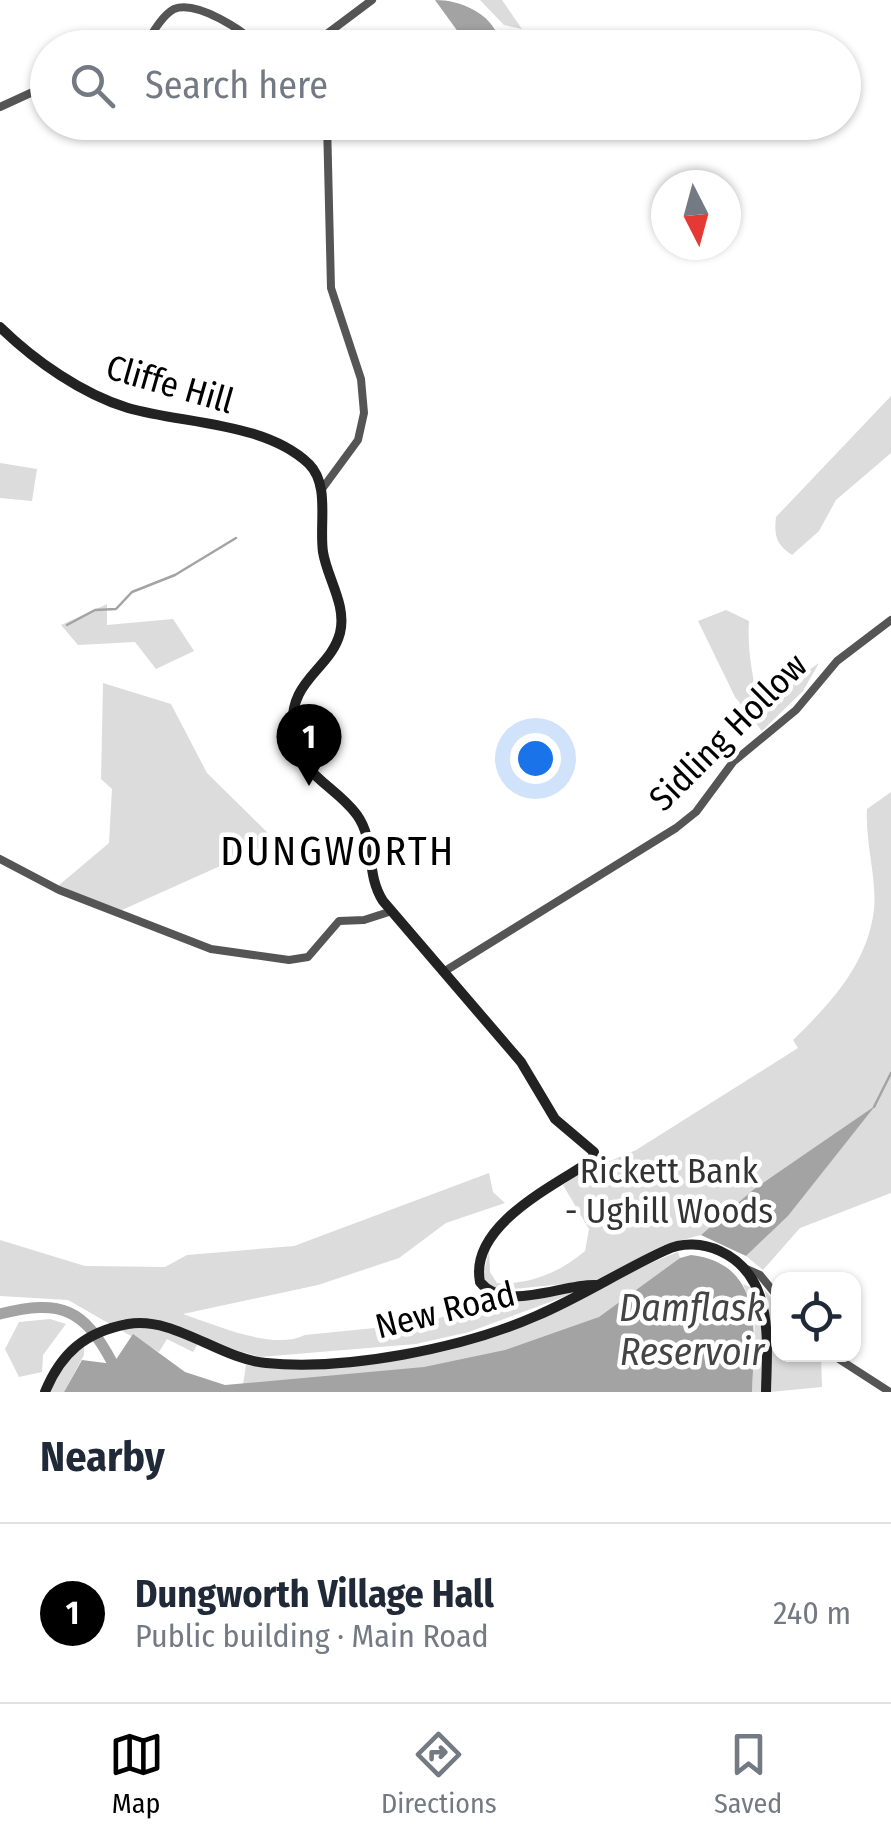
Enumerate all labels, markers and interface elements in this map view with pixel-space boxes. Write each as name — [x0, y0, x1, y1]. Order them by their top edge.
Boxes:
search box — [30, 30, 861, 140]
icon: search — [65, 58, 120, 113]
text: Search here — [145, 62, 328, 108]
north arrow — [651, 170, 741, 260]
street label: Cliffe Hill — [101, 346, 239, 422]
street label: Sidling Hollow — [641, 644, 816, 819]
pin: 1 — [276, 704, 342, 786]
your location — [510, 733, 561, 784]
district label: DUNGWORTH — [220, 828, 456, 876]
park label: Rickett Bank - Ughill Woods — [565, 1150, 773, 1232]
street label: New Road — [371, 1272, 519, 1348]
map controls — [771, 1272, 861, 1362]
button: locate — [771, 1272, 861, 1362]
water label: Damflask Reservoir — [619, 1285, 766, 1375]
text: Nearby — [40, 1432, 165, 1482]
text: Dungworth Village Hall — [135, 1571, 494, 1617]
text: 1 — [66, 1594, 79, 1632]
text: 240 m — [773, 1594, 851, 1632]
text: Public building · Main Road — [135, 1617, 489, 1655]
tab: Map — [109, 1727, 164, 1820]
tab: Directions — [381, 1727, 497, 1820]
tab: Saved — [714, 1727, 782, 1820]

